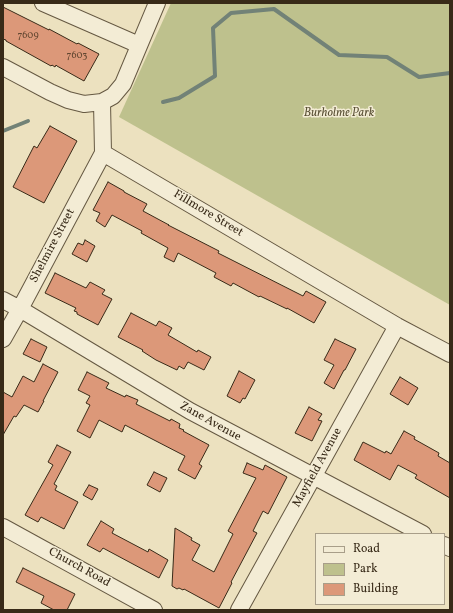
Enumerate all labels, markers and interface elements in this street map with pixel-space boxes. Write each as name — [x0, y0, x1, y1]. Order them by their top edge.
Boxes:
house number: 7609 — [17, 30, 39, 42]
house number: 7603 — [67, 50, 87, 62]
park label: Burholme Park — [304, 107, 374, 121]
street label: Fillmore Street — [171, 188, 245, 240]
street label: Shelmire Street — [27, 206, 79, 286]
street label: Zane Avenue — [177, 399, 243, 445]
street label: Mayfield Avenue — [290, 426, 346, 510]
legend — [315, 533, 445, 605]
text: Road — [353, 541, 380, 557]
street label: Church Road — [46, 545, 112, 591]
text: Park — [353, 561, 378, 577]
text: Building — [353, 581, 398, 597]

